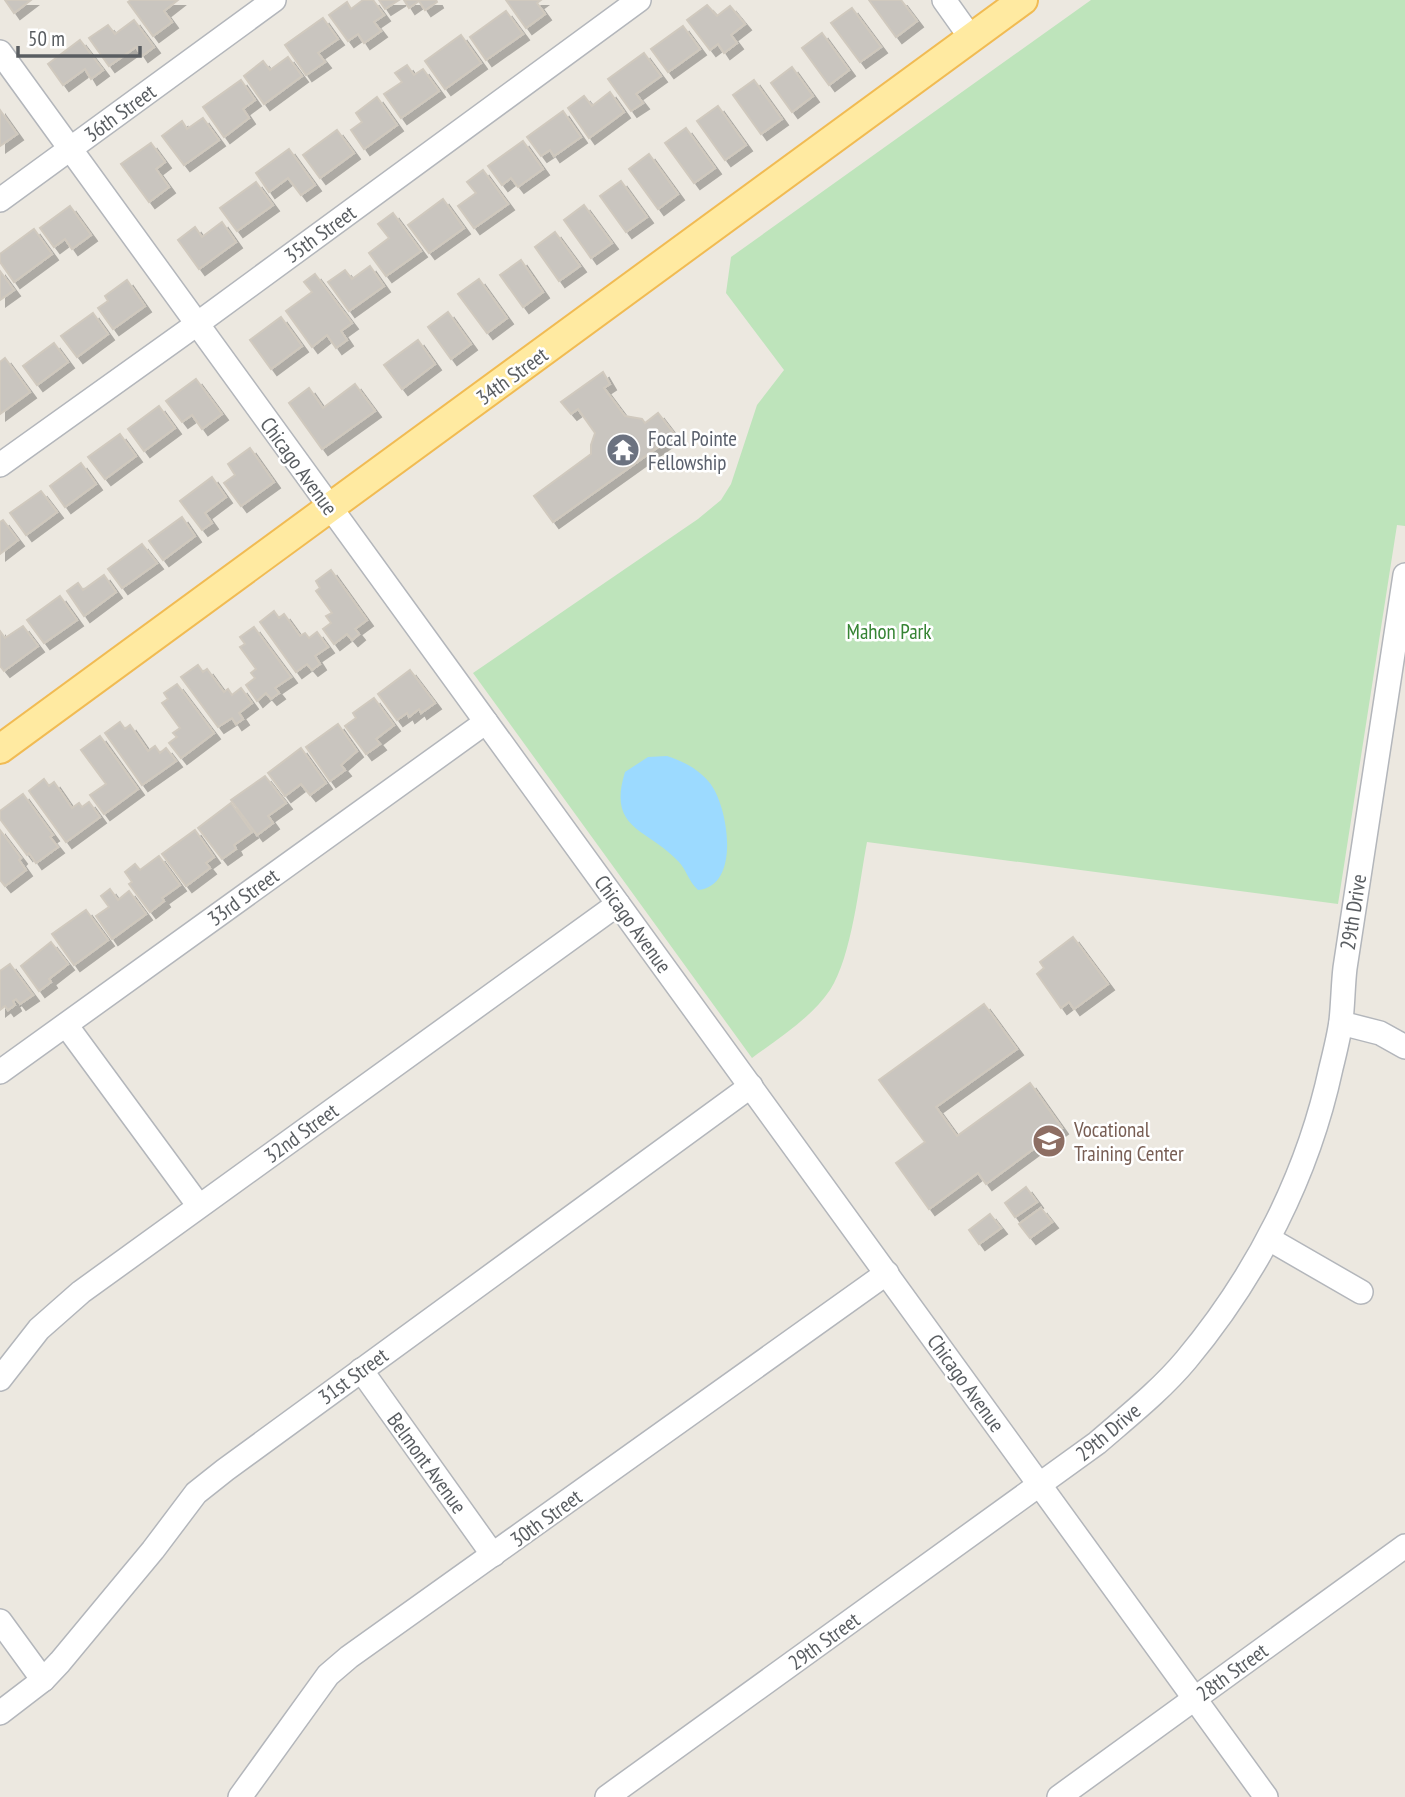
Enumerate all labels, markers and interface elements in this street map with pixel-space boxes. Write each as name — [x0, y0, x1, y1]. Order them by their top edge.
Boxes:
scale bar — [18, 14, 140, 58]
text: 50 m — [28, 25, 65, 52]
street label: 36th Street — [79, 78, 161, 148]
street label: 35th Street — [279, 199, 361, 269]
street label: 34th Street — [471, 341, 553, 411]
street label: Chicago Avenue — [254, 412, 344, 520]
place label: Focal Pointe Fellowship — [648, 425, 737, 476]
temple icon: Focal Pointe Fellowship — [604, 431, 642, 469]
park label: Mahon Park — [847, 618, 931, 645]
street label: 33rd Street — [202, 862, 284, 932]
street label: Chicago Avenue — [588, 870, 678, 978]
street label: 29th Drive — [1334, 872, 1372, 952]
street label: 32nd Street — [259, 1097, 344, 1169]
place label: Vocational Training Center — [1073, 1116, 1184, 1167]
school or university icon: Vocational Training Center — [1030, 1122, 1068, 1160]
street label: Chicago Avenue — [921, 1329, 1011, 1437]
street label: 31st Street — [313, 1342, 393, 1410]
street label: 29th Drive — [1070, 1397, 1146, 1467]
street label: Belmont Avenue — [381, 1407, 473, 1519]
street label: 30th Street — [505, 1483, 587, 1553]
street label: 29th Street — [783, 1606, 865, 1676]
street label: 28th Street — [1191, 1637, 1273, 1707]

